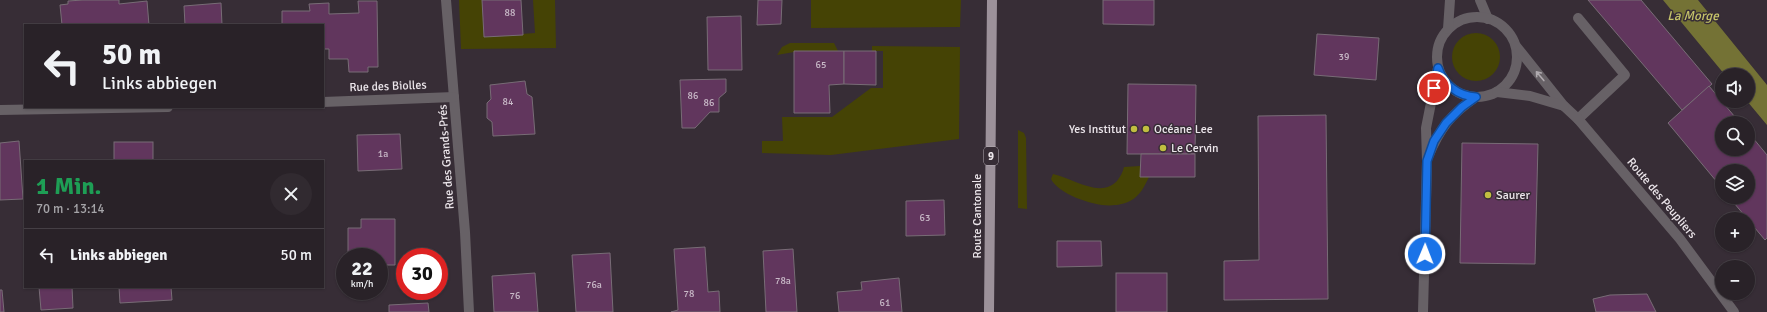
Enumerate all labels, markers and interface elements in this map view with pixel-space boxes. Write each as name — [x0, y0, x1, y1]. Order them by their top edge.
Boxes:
house number: 88 — [505, 7, 515, 19]
water label: La Morge — [1667, 8, 1720, 24]
text: 50 m — [102, 38, 161, 72]
icon: left — [36, 40, 88, 92]
house number: 39 — [1339, 51, 1349, 63]
house number: 65 — [816, 59, 826, 71]
map controls — [1715, 68, 1755, 300]
button: sound — [1715, 68, 1755, 108]
pin — [1417, 71, 1451, 105]
one-way arrow — [1535, 71, 1544, 82]
text: Links abbiegen — [102, 72, 217, 94]
icon: arrive — [1423, 77, 1445, 99]
street label: Rue des Biolles — [349, 78, 427, 95]
house number: 86 — [688, 90, 698, 102]
house number: 84 — [503, 96, 514, 108]
house number: 86 — [704, 97, 714, 109]
street label: Rue des Grands-Prés — [435, 104, 458, 210]
button: search — [1715, 116, 1755, 156]
place label: Yes Institut — [1069, 122, 1126, 137]
place label: Océane Lee — [1154, 122, 1213, 137]
marker: Yes Institut — [1129, 124, 1139, 134]
marker: Océane Lee — [1141, 124, 1151, 134]
place label: Le Cervin — [1171, 141, 1219, 156]
marker: Le Cervin — [1158, 143, 1168, 153]
road number: 9 — [984, 147, 998, 165]
house number: 1a — [378, 148, 388, 160]
street label: Route des Peupliers — [1624, 155, 1700, 242]
button: layers — [1715, 164, 1755, 204]
text: 1 Min. — [36, 171, 101, 201]
button: close — [270, 173, 312, 215]
street label: Route Cantonale — [970, 174, 985, 258]
place label: Saurer — [1496, 188, 1531, 203]
marker: Saurer — [1483, 190, 1493, 200]
text: 70 m · 13:14 — [36, 201, 105, 217]
house number: 63 — [920, 212, 930, 224]
button: + — [1715, 212, 1755, 252]
position arrow — [1404, 233, 1446, 275]
icon: left — [36, 244, 58, 266]
text: Links abbiegen — [70, 246, 167, 264]
text: 50 m — [281, 246, 312, 264]
speed limit sign: 30 — [396, 248, 448, 300]
text: 22 — [351, 256, 373, 281]
button: − — [1715, 260, 1755, 300]
house number: 78a — [775, 275, 791, 287]
text: km/h — [351, 278, 373, 290]
house number: 76a — [586, 279, 602, 291]
house number: 78 — [684, 288, 694, 300]
house number: 76 — [510, 290, 520, 302]
house number: 61 — [880, 297, 890, 309]

